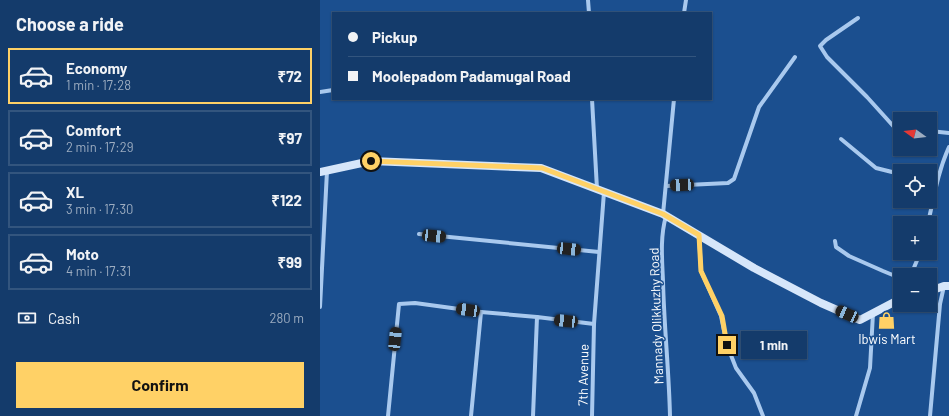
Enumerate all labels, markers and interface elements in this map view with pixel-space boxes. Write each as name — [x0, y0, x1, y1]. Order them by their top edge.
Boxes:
text: Choose a ride — [16, 13, 124, 35]
text: Pickup — [372, 28, 418, 46]
icon: car — [18, 58, 54, 94]
text: Economy — [66, 59, 127, 77]
text: ₹72 — [278, 67, 302, 85]
text: Moolepadom Padamugal Road — [372, 67, 571, 85]
text: 1 min · 17:28 — [66, 77, 131, 93]
north arrow — [893, 112, 937, 156]
map controls — [893, 112, 937, 312]
icon: car — [18, 120, 54, 156]
text: Comfort — [66, 121, 121, 139]
text: ₹97 — [278, 129, 302, 147]
text: 2 min · 17:29 — [66, 139, 133, 155]
route start — [362, 152, 380, 170]
button: locate — [893, 164, 937, 208]
car — [670, 178, 694, 192]
icon: car — [18, 182, 54, 218]
text: XL — [66, 183, 84, 201]
text: ₹122 — [271, 191, 302, 209]
text: 3 min · 17:30 — [66, 201, 133, 217]
button: + — [893, 216, 937, 260]
car — [421, 229, 447, 243]
car — [556, 242, 582, 256]
icon: car — [18, 244, 54, 280]
text: Moto — [66, 245, 99, 263]
street label: Mannady Olikkuzhy Road — [646, 247, 666, 385]
text: ₹99 — [277, 253, 302, 271]
text: 4 min · 17:31 — [66, 263, 131, 279]
button: − — [893, 268, 937, 312]
car — [455, 302, 481, 318]
car — [834, 304, 860, 324]
icon: cash — [16, 307, 38, 329]
text: Cash — [48, 309, 80, 327]
text: 280 m — [270, 310, 304, 326]
shop icon: Ibwis Mart — [877, 310, 897, 330]
car — [553, 314, 579, 328]
car — [388, 326, 402, 352]
callout: 1 min — [741, 331, 807, 359]
place label: Ibwis Mart — [858, 331, 916, 347]
route end — [718, 336, 736, 354]
text: 1 min — [760, 337, 788, 353]
street label: 7th Avenue — [574, 344, 592, 406]
button: Confirm — [16, 362, 304, 408]

